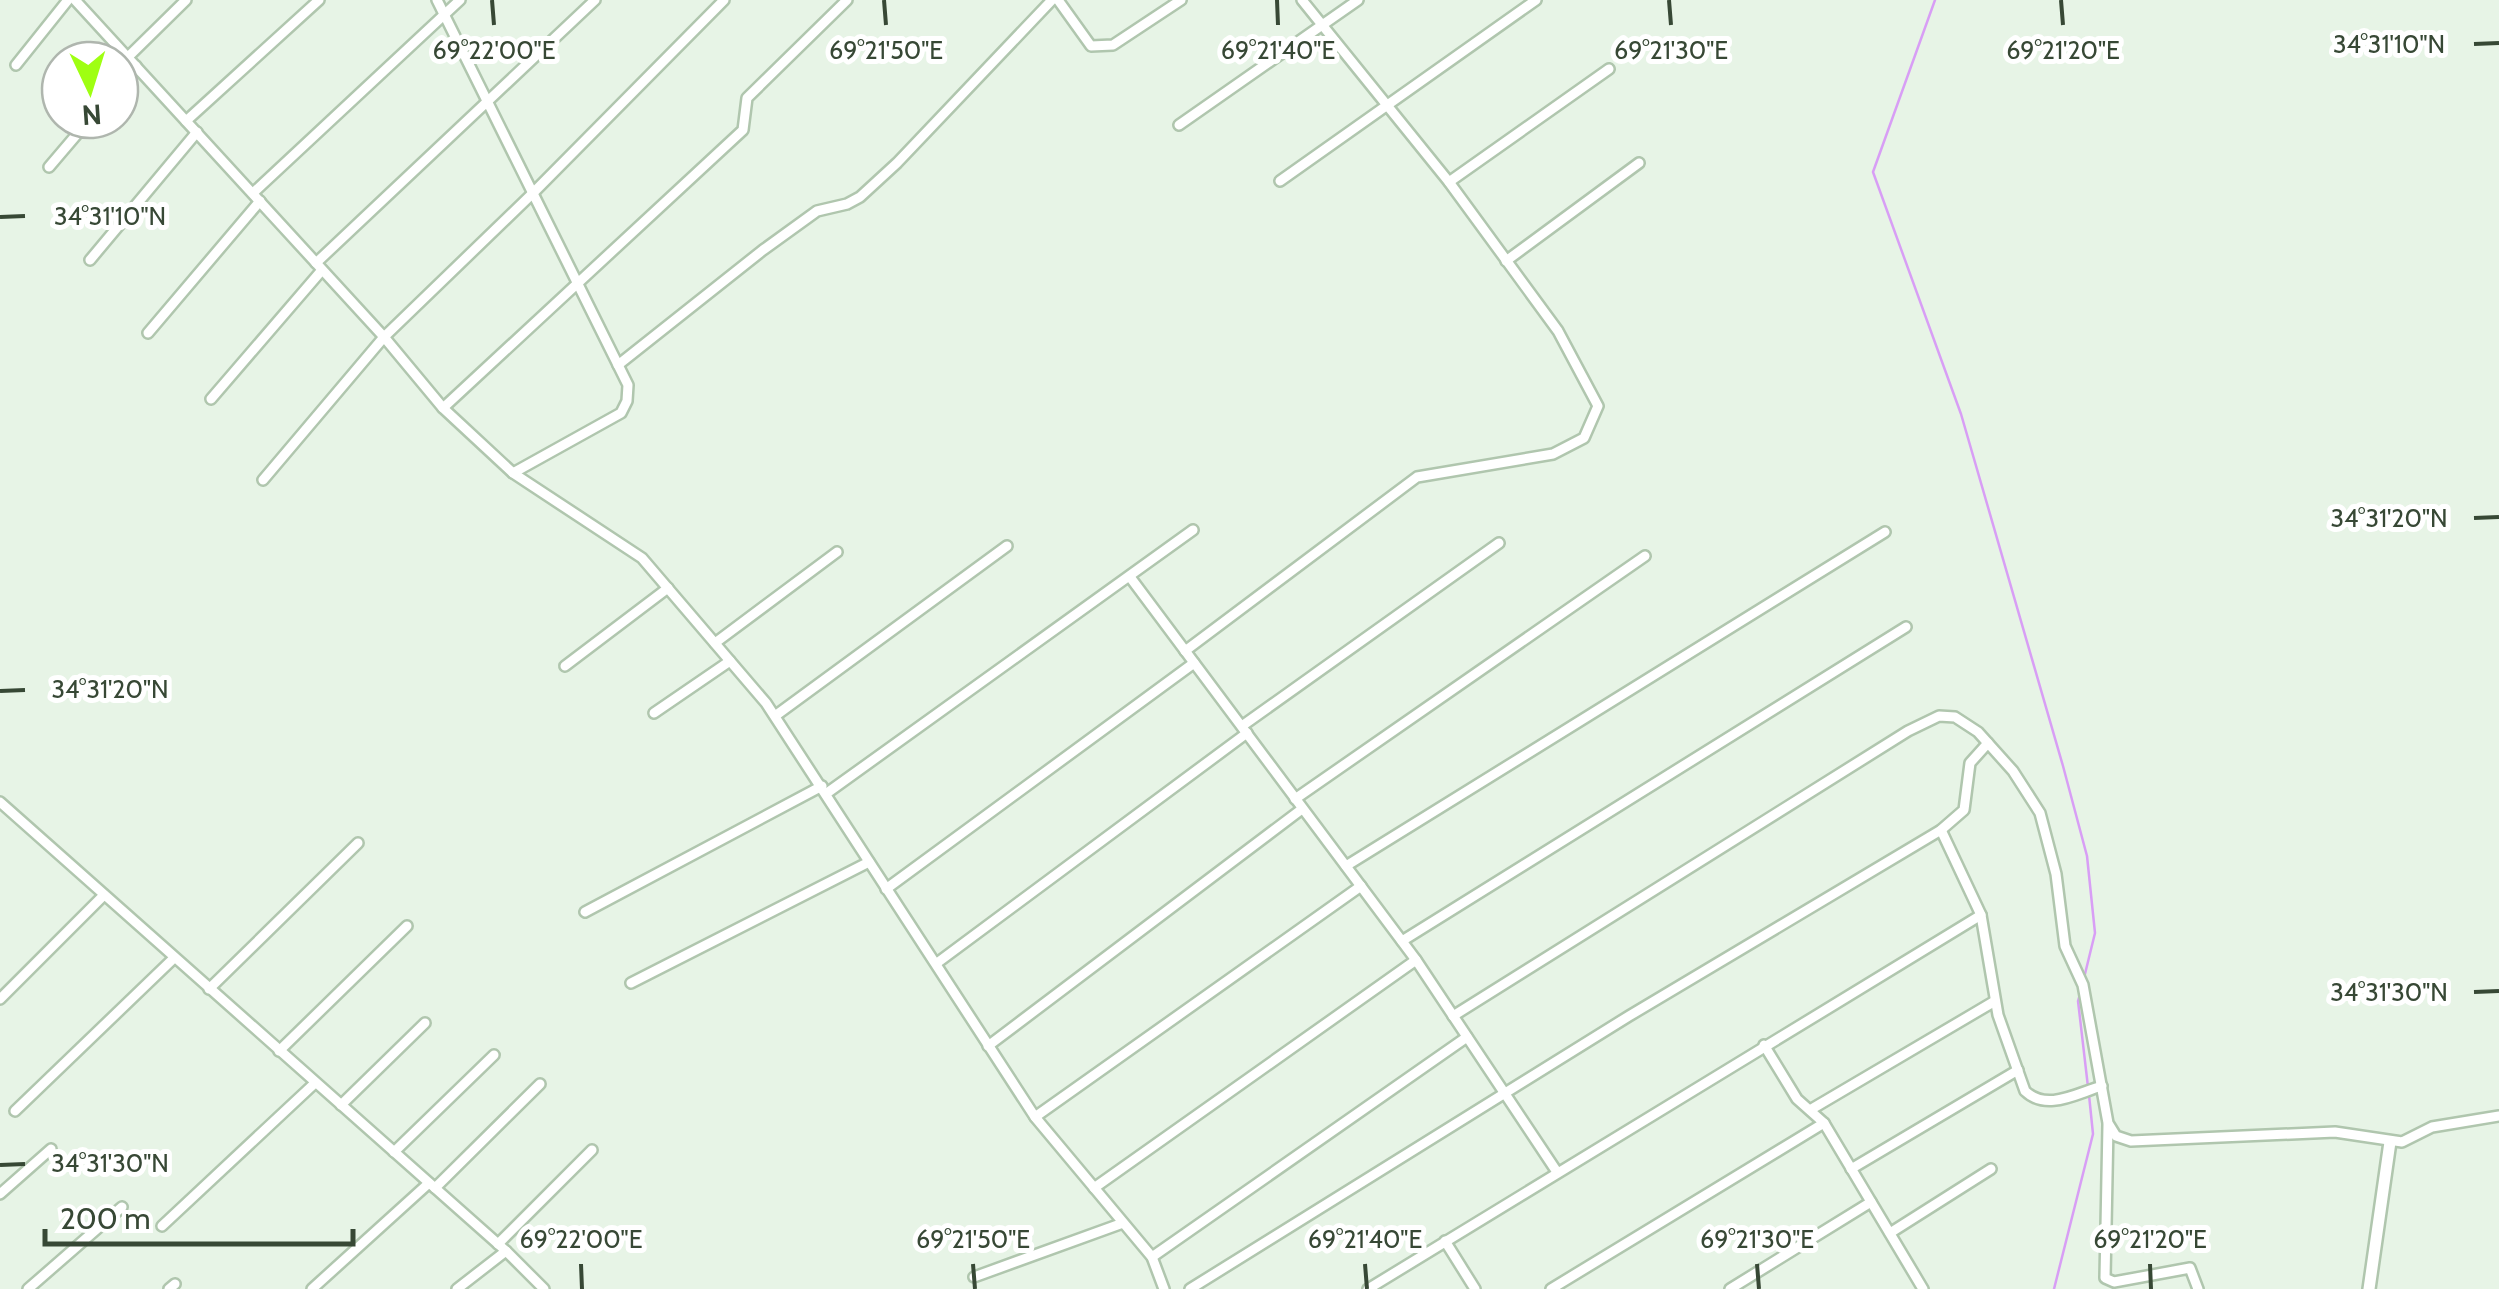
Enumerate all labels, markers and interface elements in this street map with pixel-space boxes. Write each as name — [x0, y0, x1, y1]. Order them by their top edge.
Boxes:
text: 34°31'10"N — [2333, 29, 2445, 59]
text: 69°22'00"E — [433, 35, 555, 65]
text: 69°21'50"E — [829, 35, 943, 65]
text: 69°21'40"E — [1221, 35, 1335, 65]
text: 69°21'30"E — [1614, 35, 1728, 65]
text: 69°21'20"E — [2006, 35, 2120, 65]
north arrow — [40, 40, 140, 140]
text: N — [81, 97, 103, 133]
text: 34°31'10"N — [54, 201, 166, 231]
text: 34°31'20"N — [2330, 503, 2448, 533]
text: 34°31'20"N — [51, 674, 169, 704]
text: 34°31'30"N — [2330, 977, 2448, 1007]
text: 34°31'30"N — [51, 1148, 169, 1178]
scale bar — [45, 1184, 352, 1246]
text: 200 m — [60, 1200, 151, 1237]
text: 69°22'00"E — [520, 1224, 642, 1254]
text: 69°21'50"E — [916, 1224, 1030, 1254]
text: 69°21'40"E — [1308, 1224, 1422, 1254]
text: 69°21'30"E — [1700, 1224, 1814, 1254]
text: 69°21'20"E — [2093, 1224, 2207, 1254]

